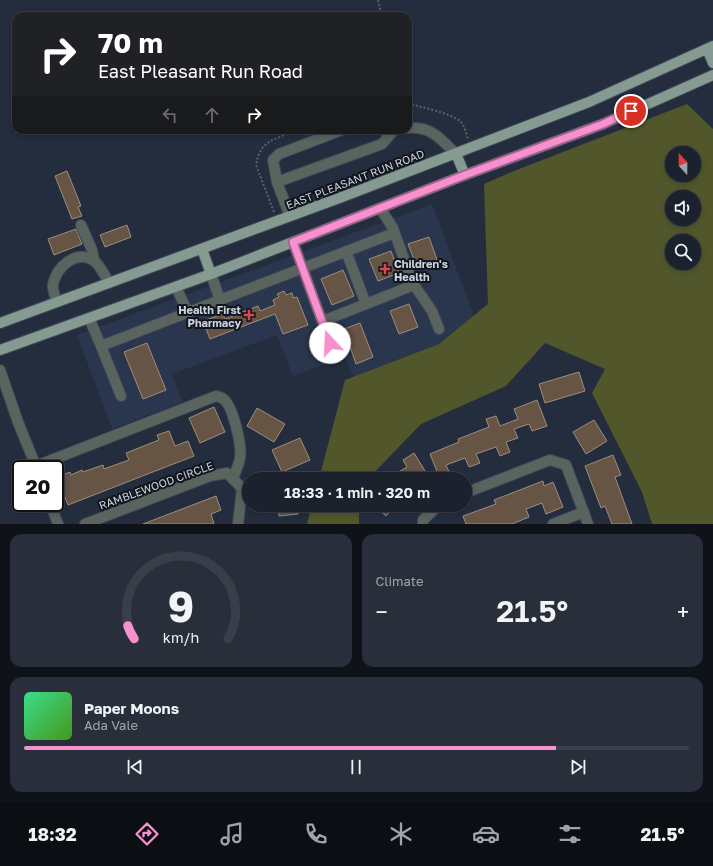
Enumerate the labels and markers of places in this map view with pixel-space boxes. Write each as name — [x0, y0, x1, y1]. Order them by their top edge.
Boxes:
pin — [614, 94, 648, 128]
place label: Children's Health — [394, 257, 448, 283]
marker: Children's Health — [379, 263, 391, 275]
place label: Health First Pharmacy — [178, 303, 242, 329]
marker: Health First Pharmacy — [244, 310, 254, 320]

